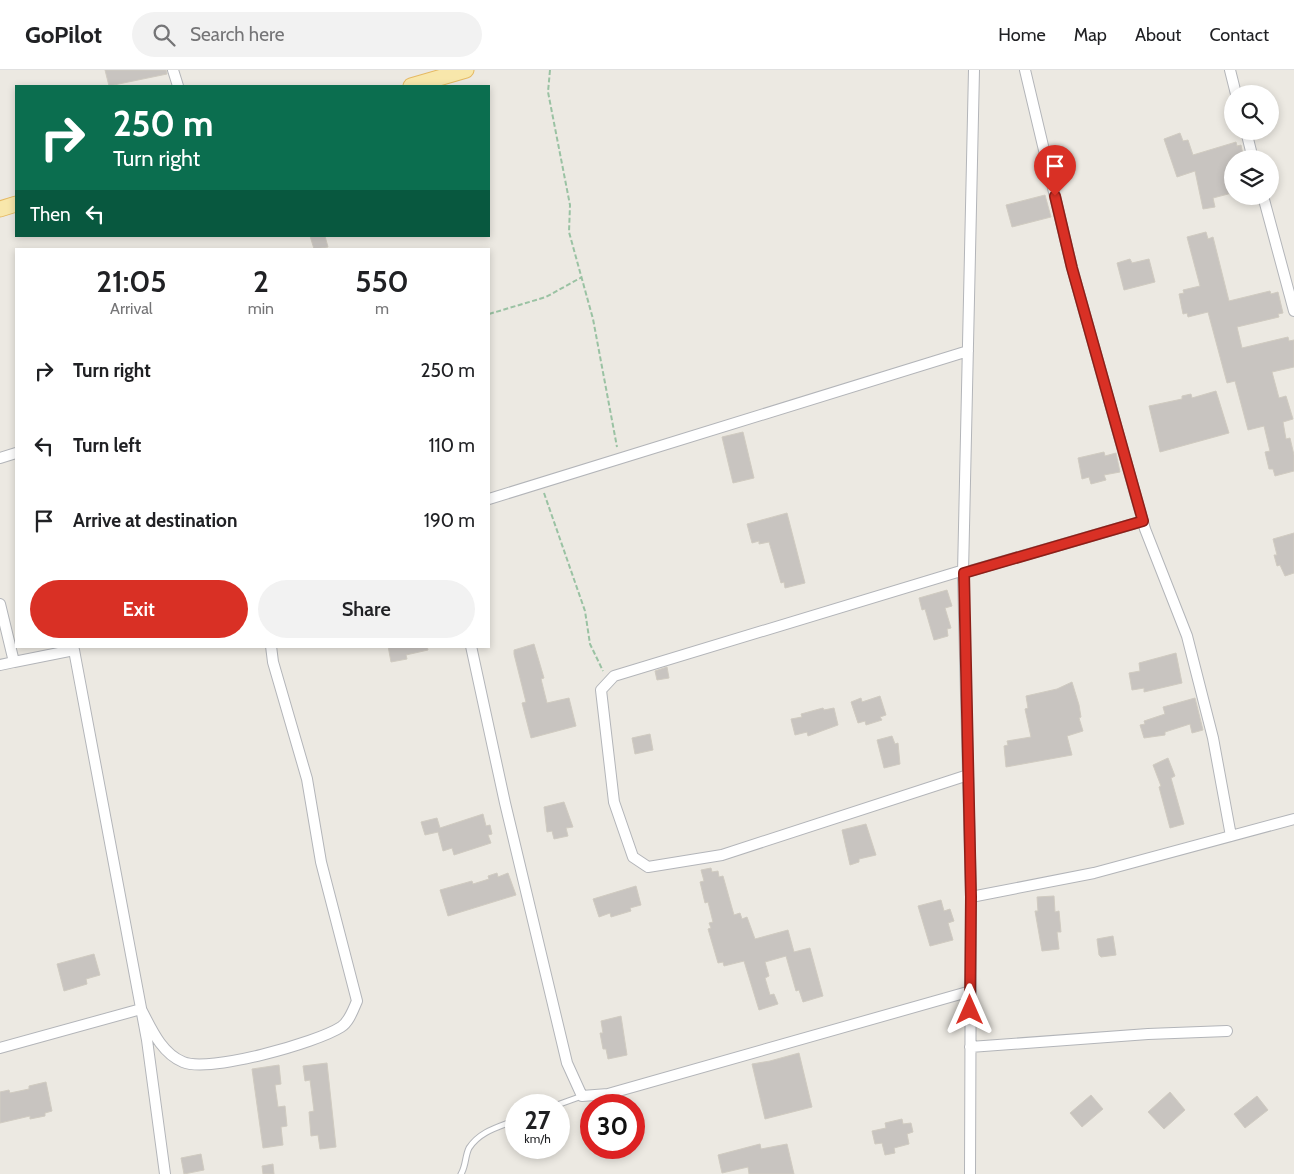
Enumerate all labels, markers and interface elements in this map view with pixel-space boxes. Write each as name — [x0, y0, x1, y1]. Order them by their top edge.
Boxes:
search box — [132, 12, 482, 57]
text: GoPilot — [25, 20, 102, 49]
icon: search — [150, 21, 178, 49]
text: Search here — [190, 23, 284, 46]
text: Home — [998, 24, 1046, 46]
text: Map — [1074, 24, 1107, 46]
text: About — [1135, 24, 1181, 46]
text: Contact — [1209, 24, 1269, 46]
map controls — [1224, 85, 1279, 205]
button: search — [1224, 85, 1279, 140]
text: 250 m — [113, 102, 213, 145]
icon: right — [30, 105, 95, 170]
text: Turn right — [113, 145, 200, 172]
pin — [1034, 145, 1076, 196]
button: layers — [1224, 150, 1279, 205]
icon: arrive — [1041, 152, 1069, 180]
icon: left — [81, 200, 109, 228]
text: Then — [30, 203, 71, 226]
text: 21:05 — [96, 263, 166, 300]
text: 2 — [253, 263, 269, 300]
text: 550 — [355, 263, 409, 300]
text: Arrival — [110, 299, 153, 318]
text: min — [248, 299, 274, 318]
text: m — [375, 299, 389, 318]
icon: right — [30, 357, 58, 385]
text: Turn right — [73, 359, 151, 382]
text: 250 m — [421, 359, 475, 382]
icon: left — [30, 432, 58, 460]
text: Turn left — [73, 434, 141, 457]
text: 110 m — [428, 434, 475, 457]
icon: arrive — [30, 507, 58, 535]
text: Arrive at destination — [73, 509, 237, 532]
text: 190 m — [424, 509, 475, 532]
button: Exit — [30, 580, 248, 638]
button: Share — [258, 580, 475, 638]
position arrow — [943, 983, 995, 1035]
speed limit sign: 30 — [580, 1094, 645, 1159]
text: 27 — [525, 1105, 550, 1135]
text: km/h — [524, 1131, 551, 1146]

